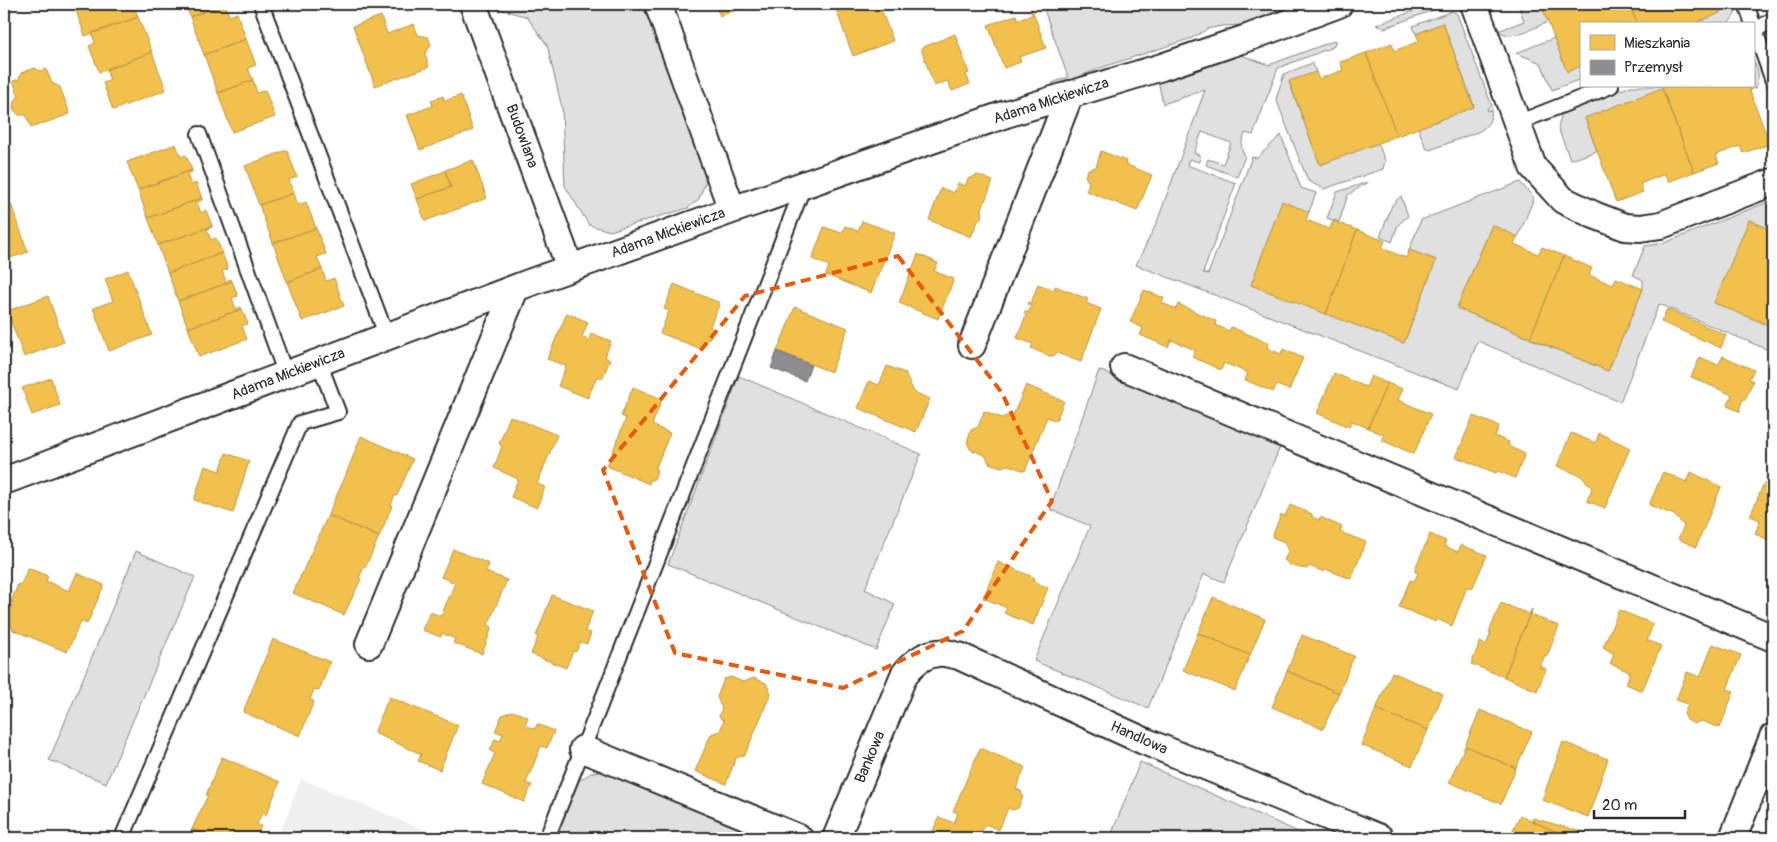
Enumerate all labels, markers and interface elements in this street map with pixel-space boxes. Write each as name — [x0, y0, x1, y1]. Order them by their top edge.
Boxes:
legend — [1580, 22, 1754, 88]
text: Mieszkania — [1624, 34, 1690, 53]
text: Przemysł — [1624, 58, 1683, 77]
street label: Adama Mickiewicza — [991, 73, 1111, 129]
street label: Budowlana — [502, 101, 542, 171]
street label: Adama Mickiewicza — [608, 204, 728, 262]
street label: Adama Mickiewicza — [228, 344, 348, 404]
street label: Handlowa — [1108, 717, 1170, 759]
street label: Bankowa — [851, 728, 889, 786]
scale bar — [1594, 787, 1686, 819]
text: 20 m — [1602, 796, 1637, 815]

